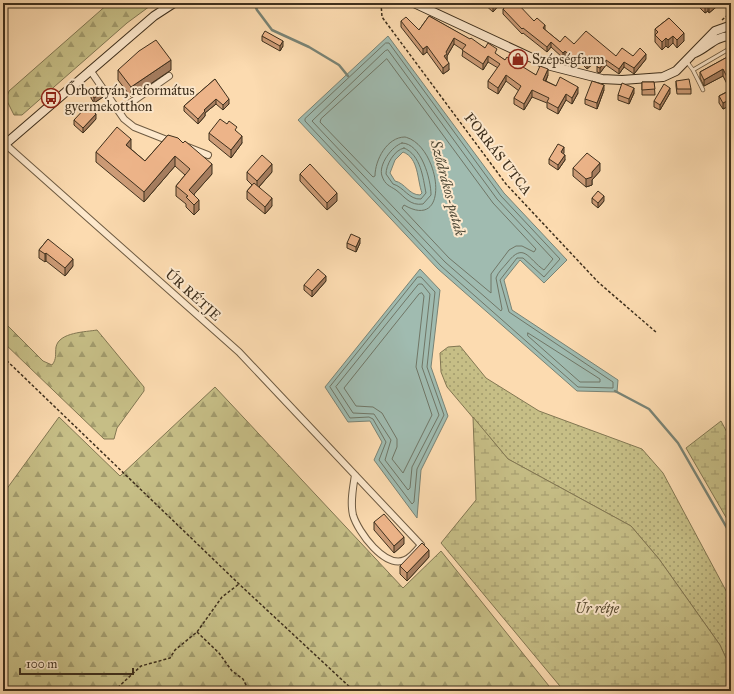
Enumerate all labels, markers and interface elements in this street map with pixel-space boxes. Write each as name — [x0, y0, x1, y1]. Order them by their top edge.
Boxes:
shop icon: Szépségfarm — [507, 48, 529, 70]
place label: Szépségfarm — [532, 51, 605, 68]
place label: Őrbottyán, református gyermekotthon — [65, 80, 195, 115]
bus stop icon: Őrbottyán, református gyermekotthon — [40, 87, 62, 109]
street label: FORRÁS UTCA — [461, 108, 537, 199]
water label: Sződrákos-patak — [425, 137, 470, 238]
street label: ÚR RÉTJE — [161, 264, 226, 325]
park label: Úr rétje — [575, 598, 620, 617]
scale bar — [20, 650, 133, 676]
text: 100 m — [26, 657, 57, 671]

